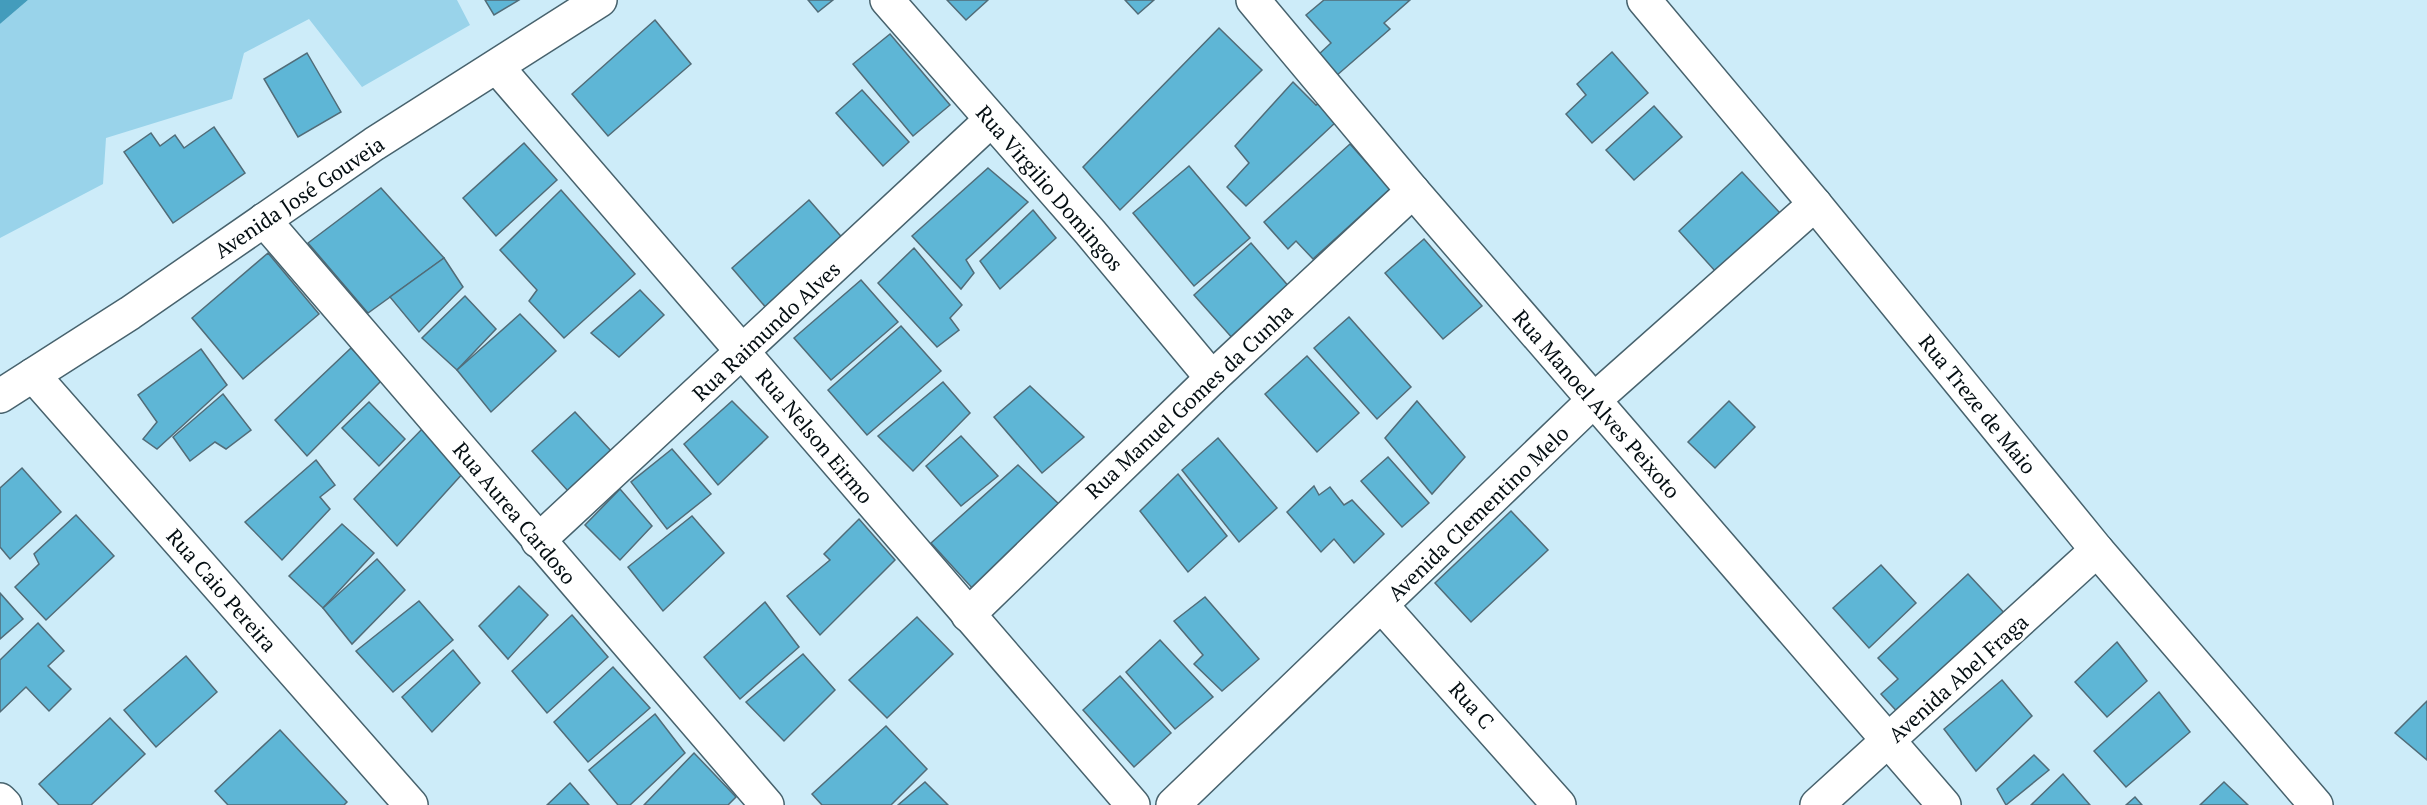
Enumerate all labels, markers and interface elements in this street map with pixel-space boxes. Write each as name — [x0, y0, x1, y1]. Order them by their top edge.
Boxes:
street label: Rua Virgilio Domingos — [970, 99, 1130, 277]
street label: Avenida José Gouveia — [209, 129, 390, 264]
street label: Rua Raimundo Alves — [686, 255, 846, 407]
street label: Rua Manuel Gomes da Cunha — [1079, 297, 1299, 505]
street label: Rua Manoel Alves Peixoto — [1507, 304, 1687, 504]
street label: Rua Treze de Maio — [1913, 328, 2043, 480]
street label: Rua Nelson Eirmo — [750, 363, 880, 509]
street label: Avenida Clementino Melo — [1381, 419, 1575, 607]
street label: Rua Aurea Cardoso — [447, 436, 583, 590]
street label: Rua Caio Pereira — [161, 523, 283, 658]
street label: Avenida Abel Fraga — [1882, 607, 2034, 748]
street label: Rua C — [1443, 675, 1501, 735]

